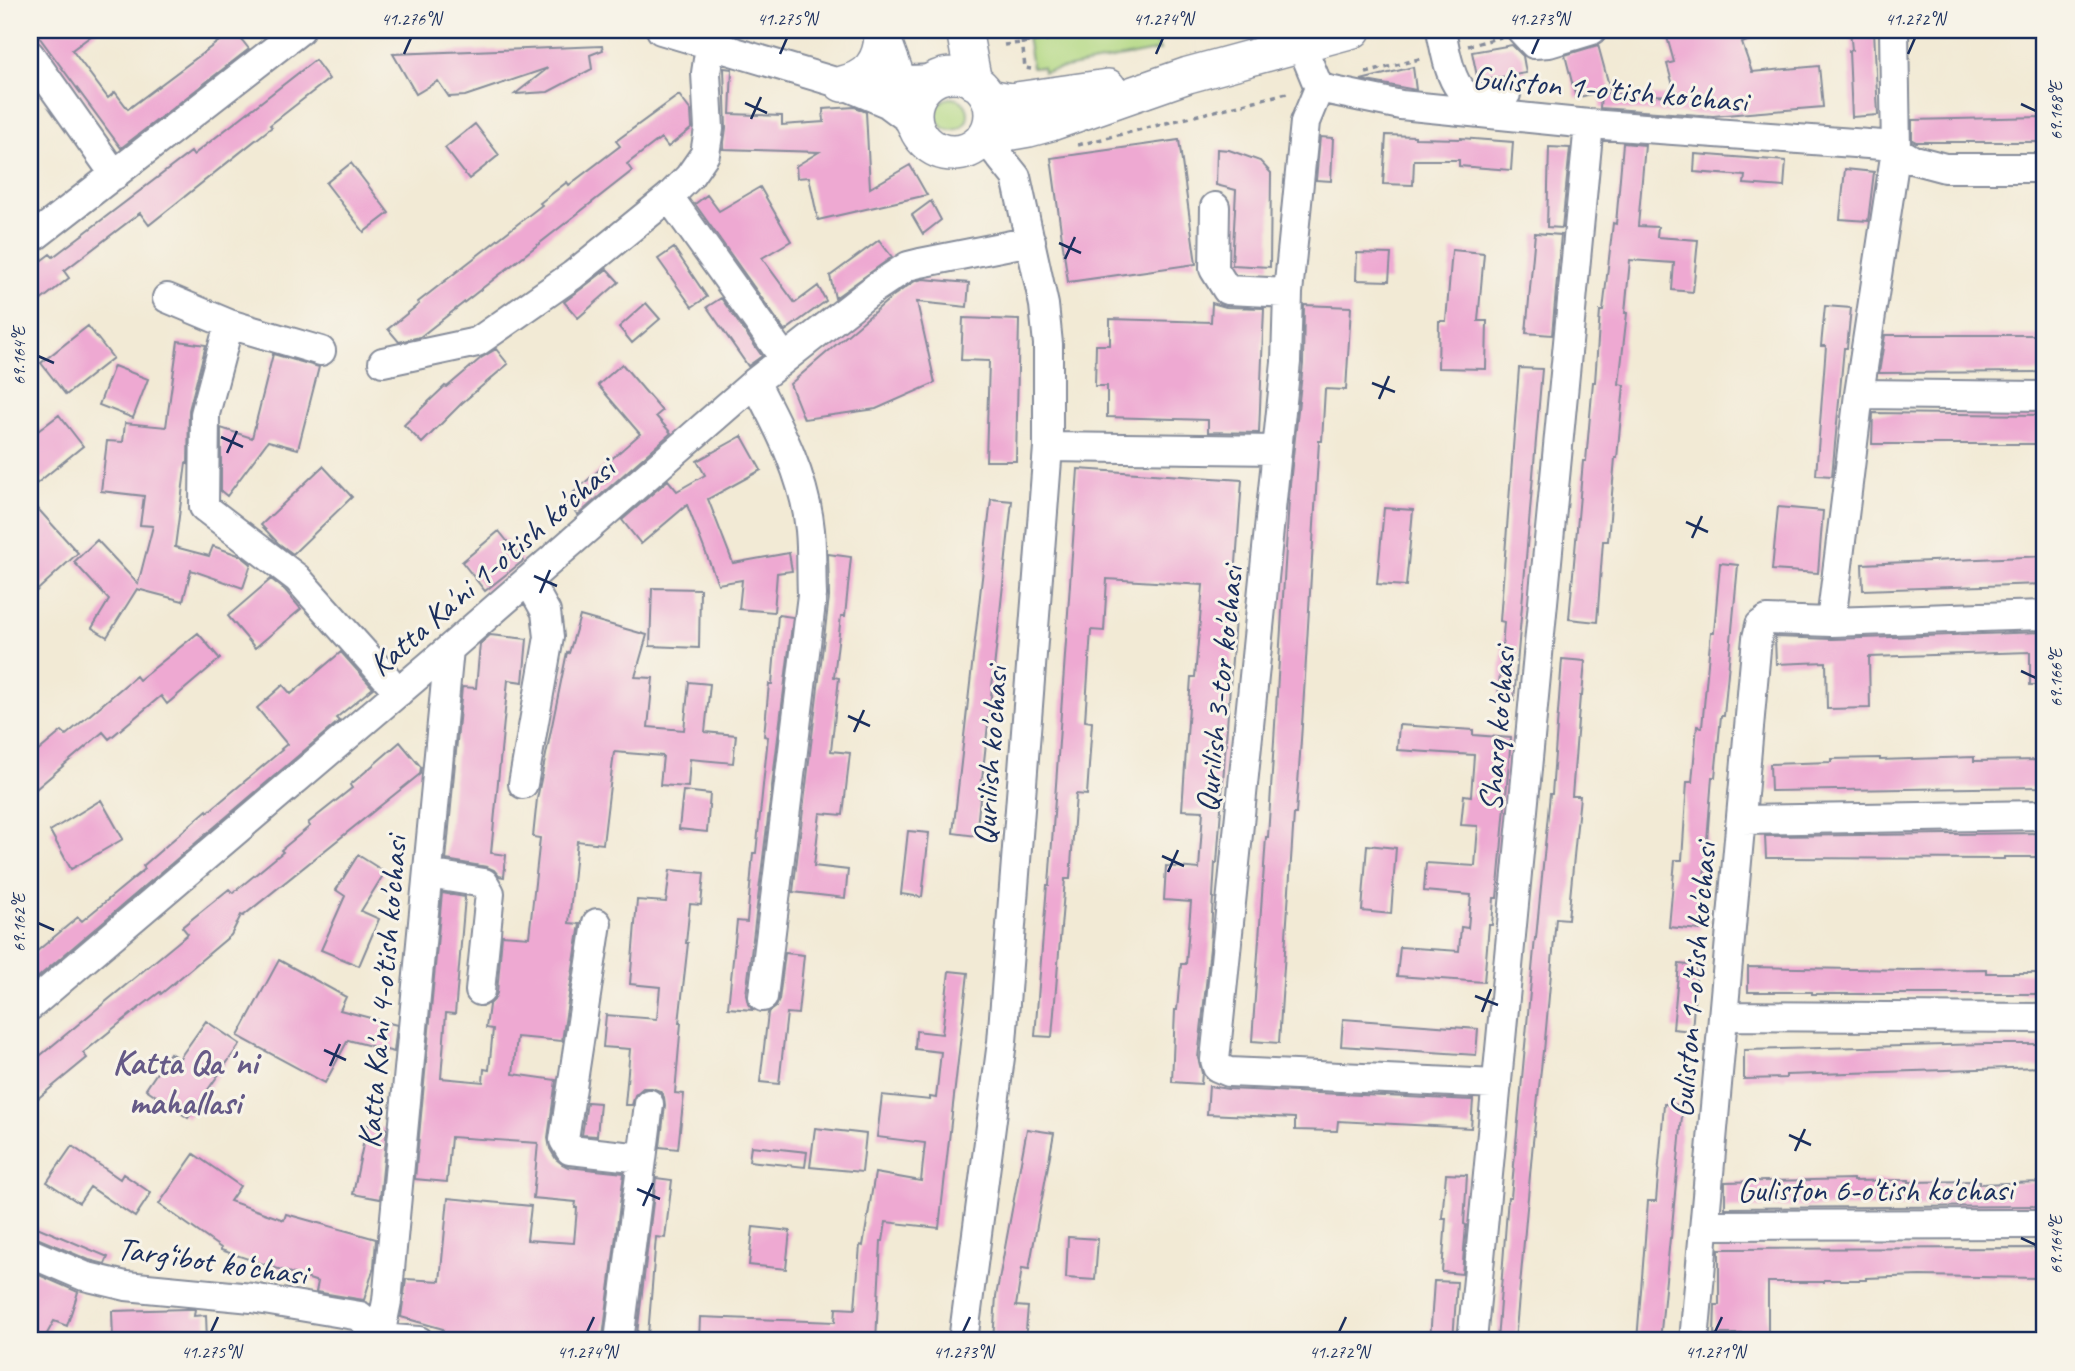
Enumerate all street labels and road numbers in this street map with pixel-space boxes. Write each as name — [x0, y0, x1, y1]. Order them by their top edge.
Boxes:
street label: Guliston 1-o'tish ko'chasi — [1471, 56, 1753, 122]
street label: Katta Ka'ni 1-o'tish ko'chasi — [360, 446, 626, 685]
street label: Qurilish 3-tor ko'chasi — [1185, 560, 1253, 814]
street label: Sharq ko'chasi — [1469, 641, 1525, 813]
street label: Qurilish ko'chasi — [963, 661, 1017, 847]
street label: Katta Ka'ni 4-o'tish ko'chasi — [347, 831, 417, 1150]
street label: Guliston 1-o'tish ko'chasi — [1660, 837, 1726, 1119]
street label: Guliston 6-o'tish ko'chasi — [1737, 1169, 2017, 1211]
street label: Targ‘ibot ko‘chasi — [114, 1227, 313, 1296]

